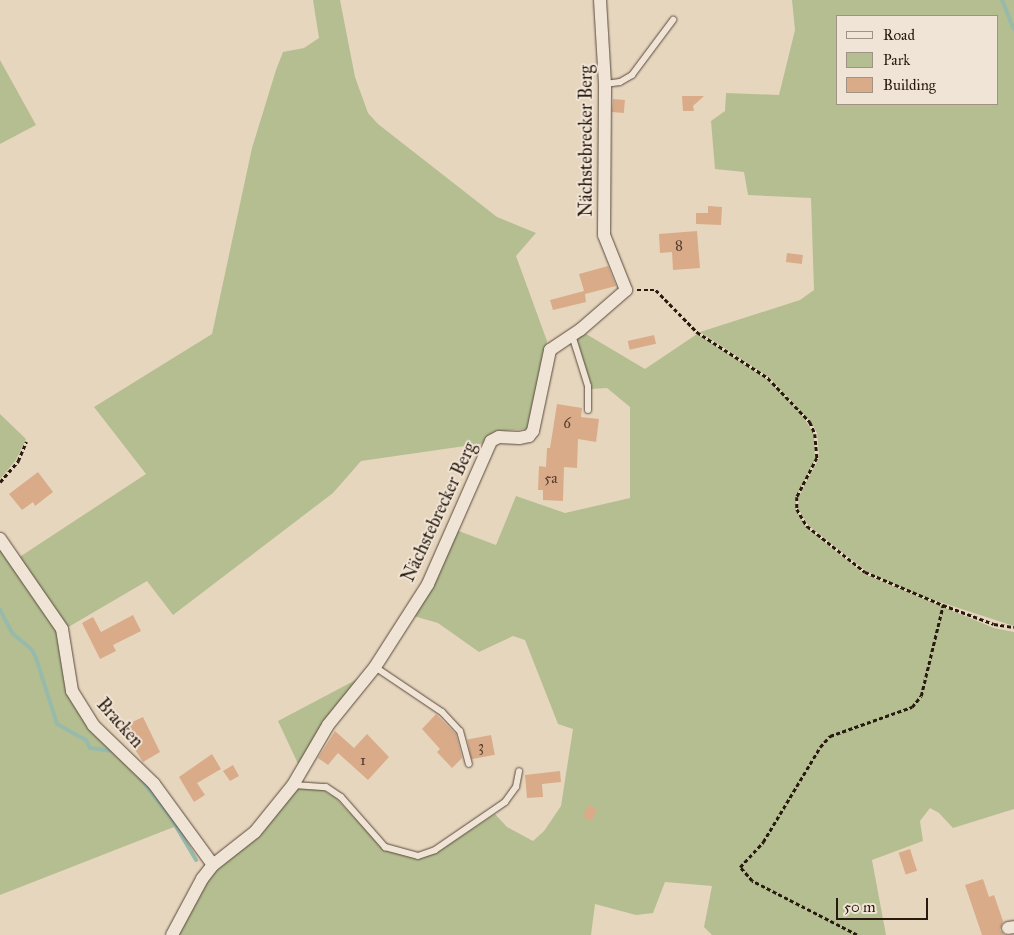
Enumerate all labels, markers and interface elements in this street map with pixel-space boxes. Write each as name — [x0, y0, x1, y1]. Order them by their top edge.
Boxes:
legend — [836, 15, 999, 105]
text: Road — [883, 26, 915, 44]
text: Park — [883, 51, 910, 69]
street label: Nächstebrecker Berg — [575, 65, 597, 217]
text: Building — [883, 76, 936, 94]
house number: 8 — [675, 237, 683, 255]
house number: 6 — [563, 415, 571, 433]
street label: Nächstebrecker Berg — [397, 439, 481, 585]
house number: 5a — [544, 470, 558, 488]
street label: Bracken — [92, 694, 148, 752]
house number: 3 — [478, 738, 484, 756]
house number: 1 — [360, 752, 366, 770]
scale bar — [839, 888, 932, 920]
text: 50 m — [844, 898, 876, 916]

